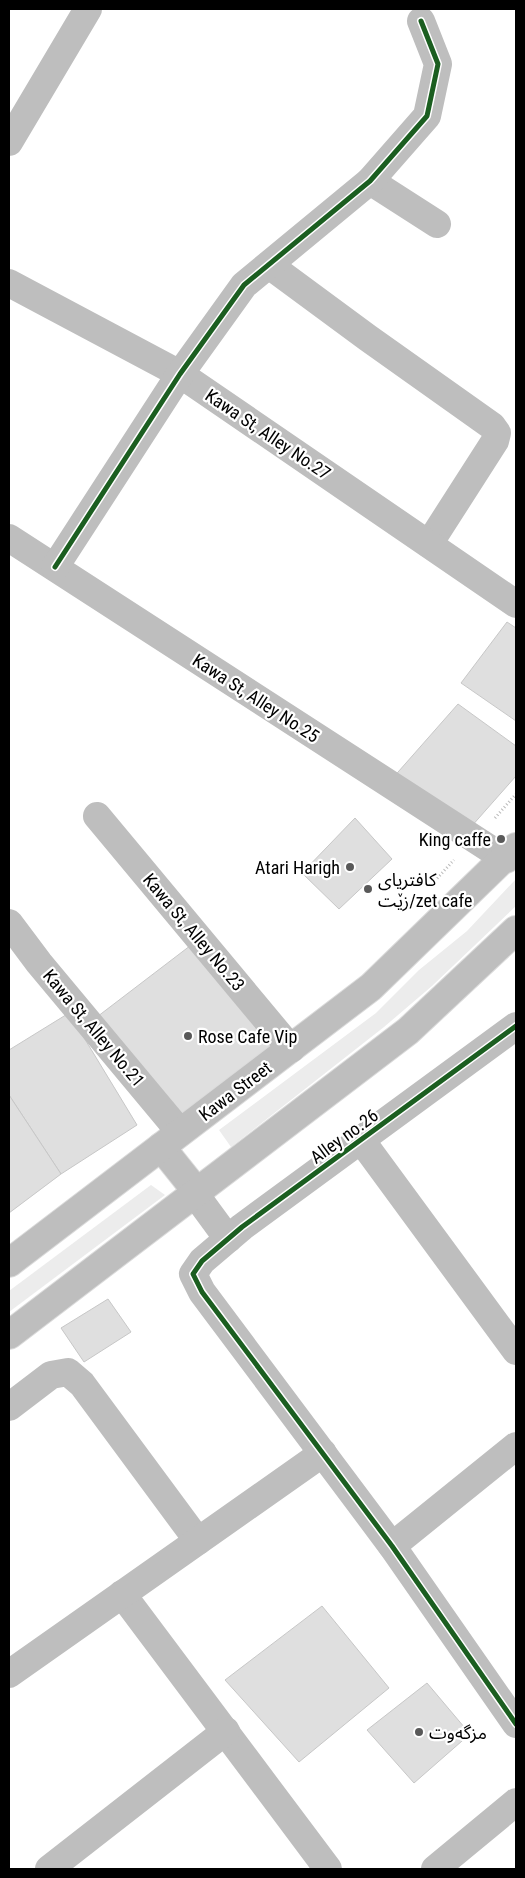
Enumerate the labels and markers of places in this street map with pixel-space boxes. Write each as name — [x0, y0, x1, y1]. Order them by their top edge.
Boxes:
place label: King caffe — [419, 829, 491, 850]
marker: King caffe — [495, 833, 507, 845]
place label: Atari Harigh — [255, 857, 340, 878]
marker: Atari Harigh — [344, 861, 356, 873]
place label: کافتریای زێت/zet cafe — [378, 869, 472, 912]
marker: کافتریای زێت/zet cafe — [362, 883, 374, 895]
place label: Rose Cafe Vip — [198, 1026, 297, 1047]
marker: Rose Cafe Vip — [182, 1030, 194, 1042]
place label: مزگەوت — [429, 1722, 487, 1744]
marker: مزگەوت — [413, 1726, 425, 1738]

